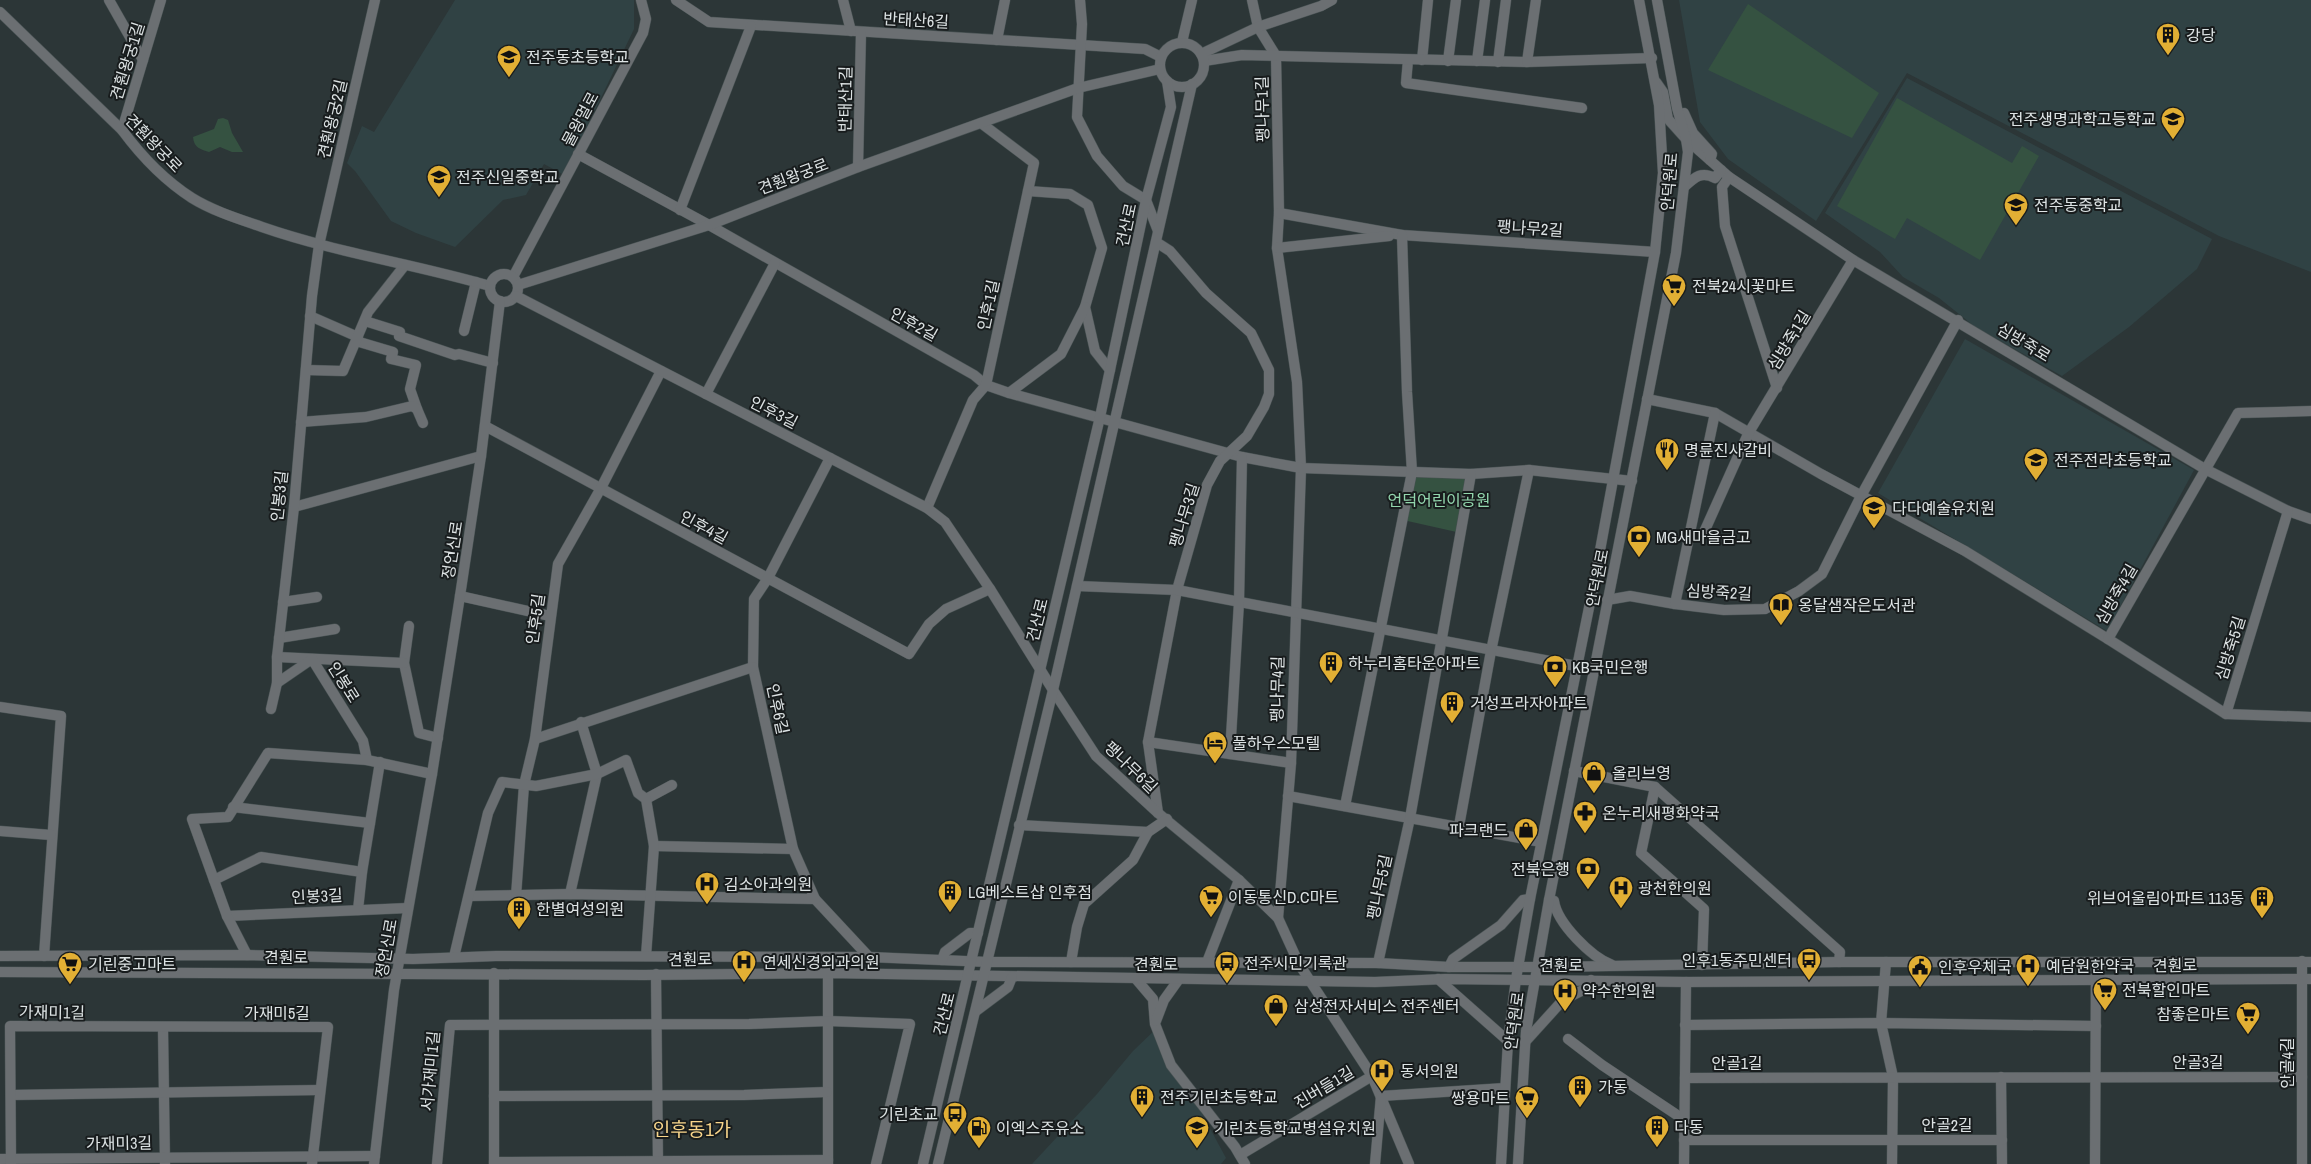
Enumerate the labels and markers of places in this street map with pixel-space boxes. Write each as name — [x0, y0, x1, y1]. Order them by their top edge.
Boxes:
building icon: 강당 — [2155, 22, 2181, 56]
place label: 강당 — [2186, 24, 2216, 46]
school or university icon: 전주동초등학교 — [496, 44, 522, 78]
place label: 전주동초등학교 — [526, 46, 629, 68]
school or university icon: 전주생명과학고등학교 — [2160, 106, 2186, 140]
place label: 전주생명과학고등학교 — [2009, 108, 2156, 130]
school or university icon: 전주신일중학교 — [426, 164, 452, 198]
place label: 전주신일중학교 — [456, 166, 559, 188]
school or university icon: 전주동중학교 — [2003, 192, 2029, 226]
place label: 전주동중학교 — [2034, 194, 2122, 216]
supermarket icon: 전북24시꽃마트 — [1661, 273, 1687, 307]
place label: 전북24시꽃마트 — [1692, 275, 1795, 297]
restaurant icon: 명륜진사갈비 — [1654, 437, 1680, 471]
place label: 명륜진사갈비 — [1684, 439, 1772, 461]
school or university icon: 전주전라초등학교 — [2023, 447, 2049, 481]
place label: 전주전라초등학교 — [2054, 449, 2172, 471]
school or university icon: 다다예술유치원 — [1861, 495, 1887, 529]
place label: 다다예술유치원 — [1892, 497, 1995, 519]
bank icon: MG새마을금고 — [1626, 524, 1652, 558]
place label: MG새마을금고 — [1656, 526, 1751, 548]
library icon: 옹달샘작은도서관 — [1768, 592, 1794, 626]
place label: 옹달샘작은도서관 — [1798, 594, 1916, 616]
building icon: 하누리홈타운아파트 — [1318, 650, 1344, 684]
place label: 하누리홈타운아파트 — [1348, 652, 1480, 674]
bank icon: KB국민은행 — [1542, 654, 1568, 688]
place label: KB국민은행 — [1572, 656, 1648, 678]
building icon: 거성프라자아파트 — [1439, 690, 1465, 724]
place label: 거성프라자아파트 — [1470, 692, 1588, 714]
hotel icon: 풀하우스모텔 — [1202, 730, 1228, 764]
place label: 풀하우스모텔 — [1232, 732, 1320, 754]
shop icon: 올리브영 — [1581, 760, 1607, 794]
place label: 올리브영 — [1612, 762, 1671, 784]
pharmacy icon: 온누리새평화약국 — [1572, 800, 1598, 834]
place label: 온누리새평화약국 — [1602, 802, 1720, 824]
shop icon: 파크랜드 — [1513, 817, 1539, 851]
place label: 파크랜드 — [1449, 819, 1508, 841]
bank icon: 전북은행 — [1575, 856, 1601, 890]
place label: 전북은행 — [1511, 858, 1570, 880]
hospital icon: 김소아과의원 — [694, 871, 720, 905]
place label: 김소아과의원 — [724, 873, 812, 895]
hospital icon: 광천한의원 — [1608, 875, 1634, 909]
place label: 광천한의원 — [1638, 877, 1712, 899]
building icon: LG베스트샵 인후점 — [937, 879, 963, 913]
place label: LG베스트샵 인후점 — [968, 881, 1092, 903]
supermarket icon: 이동통신D.C마트 — [1198, 884, 1224, 918]
building icon: 위브어울림아파트 113동 — [2249, 885, 2275, 919]
place label: 이동통신D.C마트 — [1228, 886, 1339, 908]
place label: 위브어울림아파트 113동 — [2087, 887, 2244, 909]
building icon: 한별여성의원 — [506, 896, 532, 930]
place label: 한별여성의원 — [536, 898, 624, 920]
bus stop icon: 인후1동주민센터 — [1796, 947, 1822, 981]
hospital icon: 연세신경외과의원 — [731, 949, 757, 983]
place label: 인후1동주민센터 — [1682, 949, 1792, 971]
bus stop icon: 전주시민기록관 — [1214, 950, 1240, 984]
supermarket icon: 기린중고마트 — [57, 951, 83, 985]
place label: 연세신경외과의원 — [762, 951, 880, 973]
place label: 전주시민기록관 — [1244, 952, 1347, 974]
place label: 기린중고마트 — [88, 953, 176, 975]
hospital icon: 예담원한약국 — [2015, 953, 2041, 987]
public building icon: 인후우체국 — [1907, 954, 1933, 988]
place label: 예담원한약국 — [2046, 955, 2134, 977]
place label: 인후우체국 — [1938, 956, 2012, 978]
supermarket icon: 전북할인마트 — [2092, 977, 2118, 1011]
hospital icon: 약수한의원 — [1552, 978, 1578, 1012]
place label: 전북할인마트 — [2122, 979, 2210, 1001]
place label: 약수한의원 — [1582, 980, 1656, 1002]
shop icon: 삼성전자서비스 전주센터 — [1263, 993, 1289, 1027]
place label: 삼성전자서비스 전주센터 — [1294, 995, 1460, 1017]
supermarket icon: 참좋은마트 — [2235, 1001, 2261, 1035]
place label: 참좋은마트 — [2156, 1003, 2230, 1025]
hospital icon: 동서의원 — [1369, 1058, 1395, 1092]
place label: 동서의원 — [1400, 1060, 1459, 1082]
building icon: 가동 — [1567, 1074, 1593, 1108]
place label: 가동 — [1598, 1076, 1628, 1098]
building icon: 전주기린초등학교 — [1129, 1084, 1155, 1118]
supermarket icon: 쌍용마트 — [1514, 1085, 1540, 1119]
place label: 전주기린초등학교 — [1160, 1086, 1278, 1108]
place label: 쌍용마트 — [1451, 1087, 1510, 1109]
bus stop icon: 기린초교 — [942, 1101, 968, 1135]
place label: 기린초교 — [879, 1103, 938, 1125]
building icon: 다동 — [1644, 1114, 1670, 1148]
fuel station icon: 이엑스주유소 — [966, 1115, 992, 1149]
school or university icon: 기린초등학교병설유치원 — [1184, 1115, 1210, 1149]
place label: 다동 — [1674, 1116, 1704, 1138]
place label: 이엑스주유소 — [996, 1117, 1084, 1139]
place label: 기린초등학교병설유치원 — [1214, 1117, 1376, 1139]

